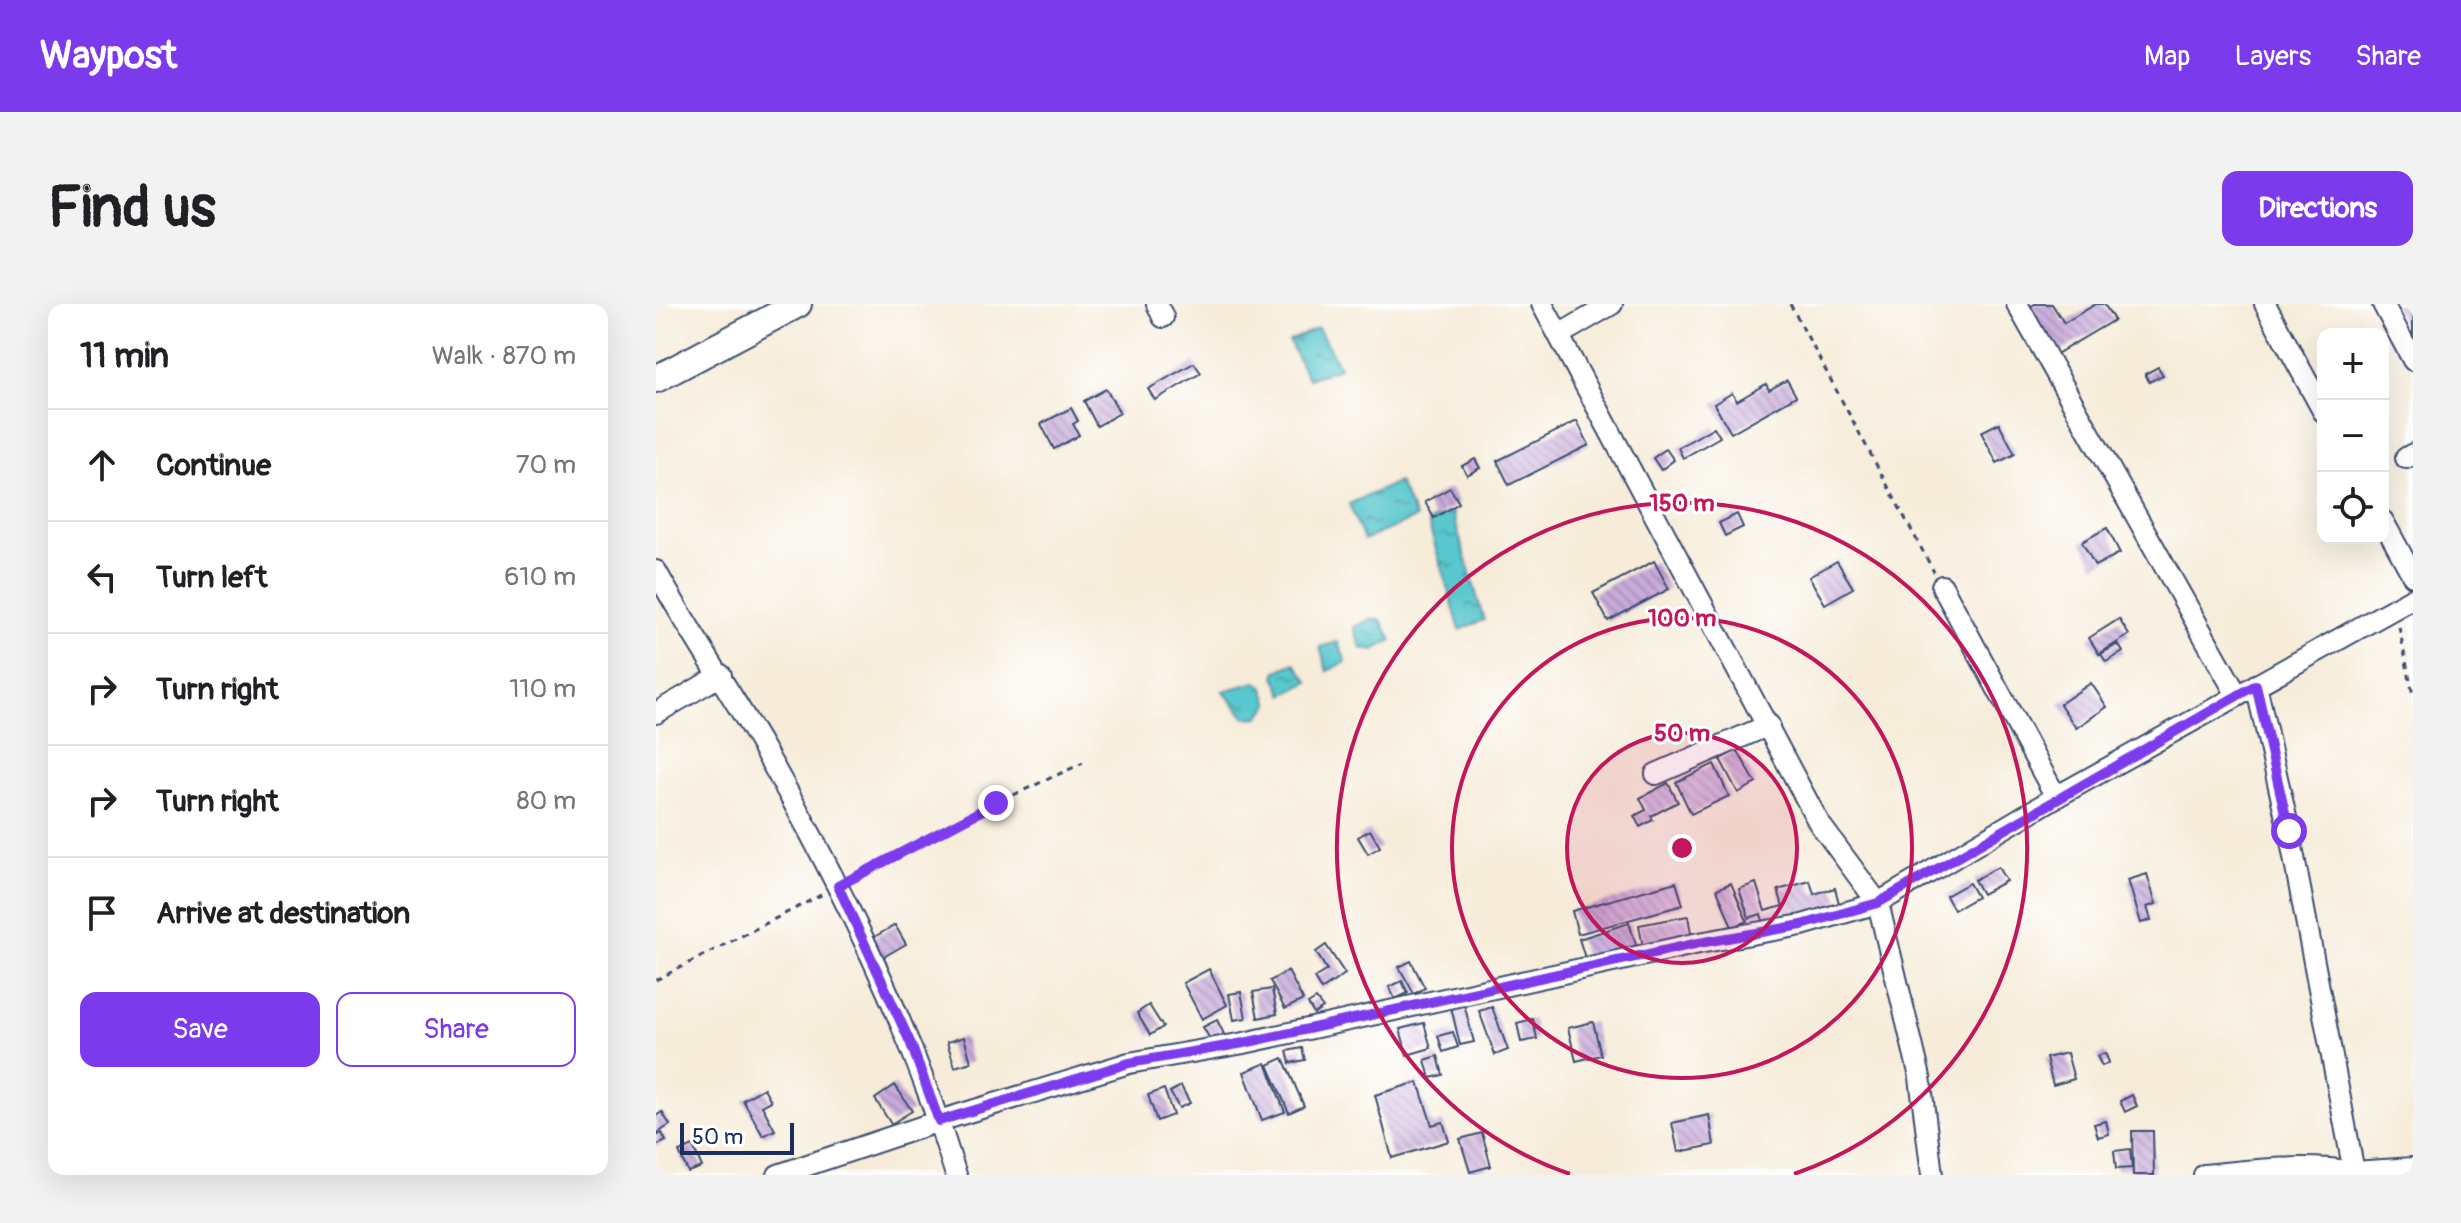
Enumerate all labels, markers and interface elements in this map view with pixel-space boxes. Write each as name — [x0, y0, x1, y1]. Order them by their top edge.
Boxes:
text: Waypost — [40, 32, 177, 80]
text: Map — [2144, 39, 2190, 74]
text: Layers — [2234, 39, 2311, 74]
text: Share — [2355, 39, 2421, 74]
button: Directions — [2222, 171, 2413, 246]
text: Find us — [48, 174, 216, 243]
map controls — [2317, 328, 2389, 544]
button: + — [2317, 328, 2389, 400]
text: 11 min — [80, 335, 169, 378]
text: Walk · 870 m — [432, 340, 576, 372]
button: − — [2317, 400, 2389, 472]
icon: ahead — [80, 443, 124, 487]
text: Continue — [156, 447, 271, 484]
text: 70 m — [516, 449, 576, 481]
button: locate — [2317, 472, 2389, 544]
text: 150 m — [1649, 489, 1715, 518]
icon: left — [80, 555, 124, 599]
text: Turn left — [156, 559, 267, 596]
text: 610 m — [504, 561, 576, 593]
text: 100 m — [1648, 604, 1716, 633]
icon: right — [80, 667, 124, 711]
text: Turn right — [156, 671, 279, 708]
text: 110 m — [509, 673, 576, 705]
text: 50 m — [1654, 719, 1710, 748]
icon: right — [80, 779, 124, 823]
text: Turn right — [156, 783, 279, 820]
text: 80 m — [516, 785, 576, 817]
route end — [978, 785, 1014, 821]
route start — [2271, 813, 2307, 849]
centre of rings — [1668, 834, 1696, 862]
icon: arrive — [80, 891, 124, 935]
text: Arrive at destination — [156, 895, 410, 932]
button: Save — [80, 992, 320, 1067]
button: Share — [336, 992, 576, 1067]
scale bar — [680, 1119, 794, 1155]
text: 50 m — [692, 1123, 743, 1151]

